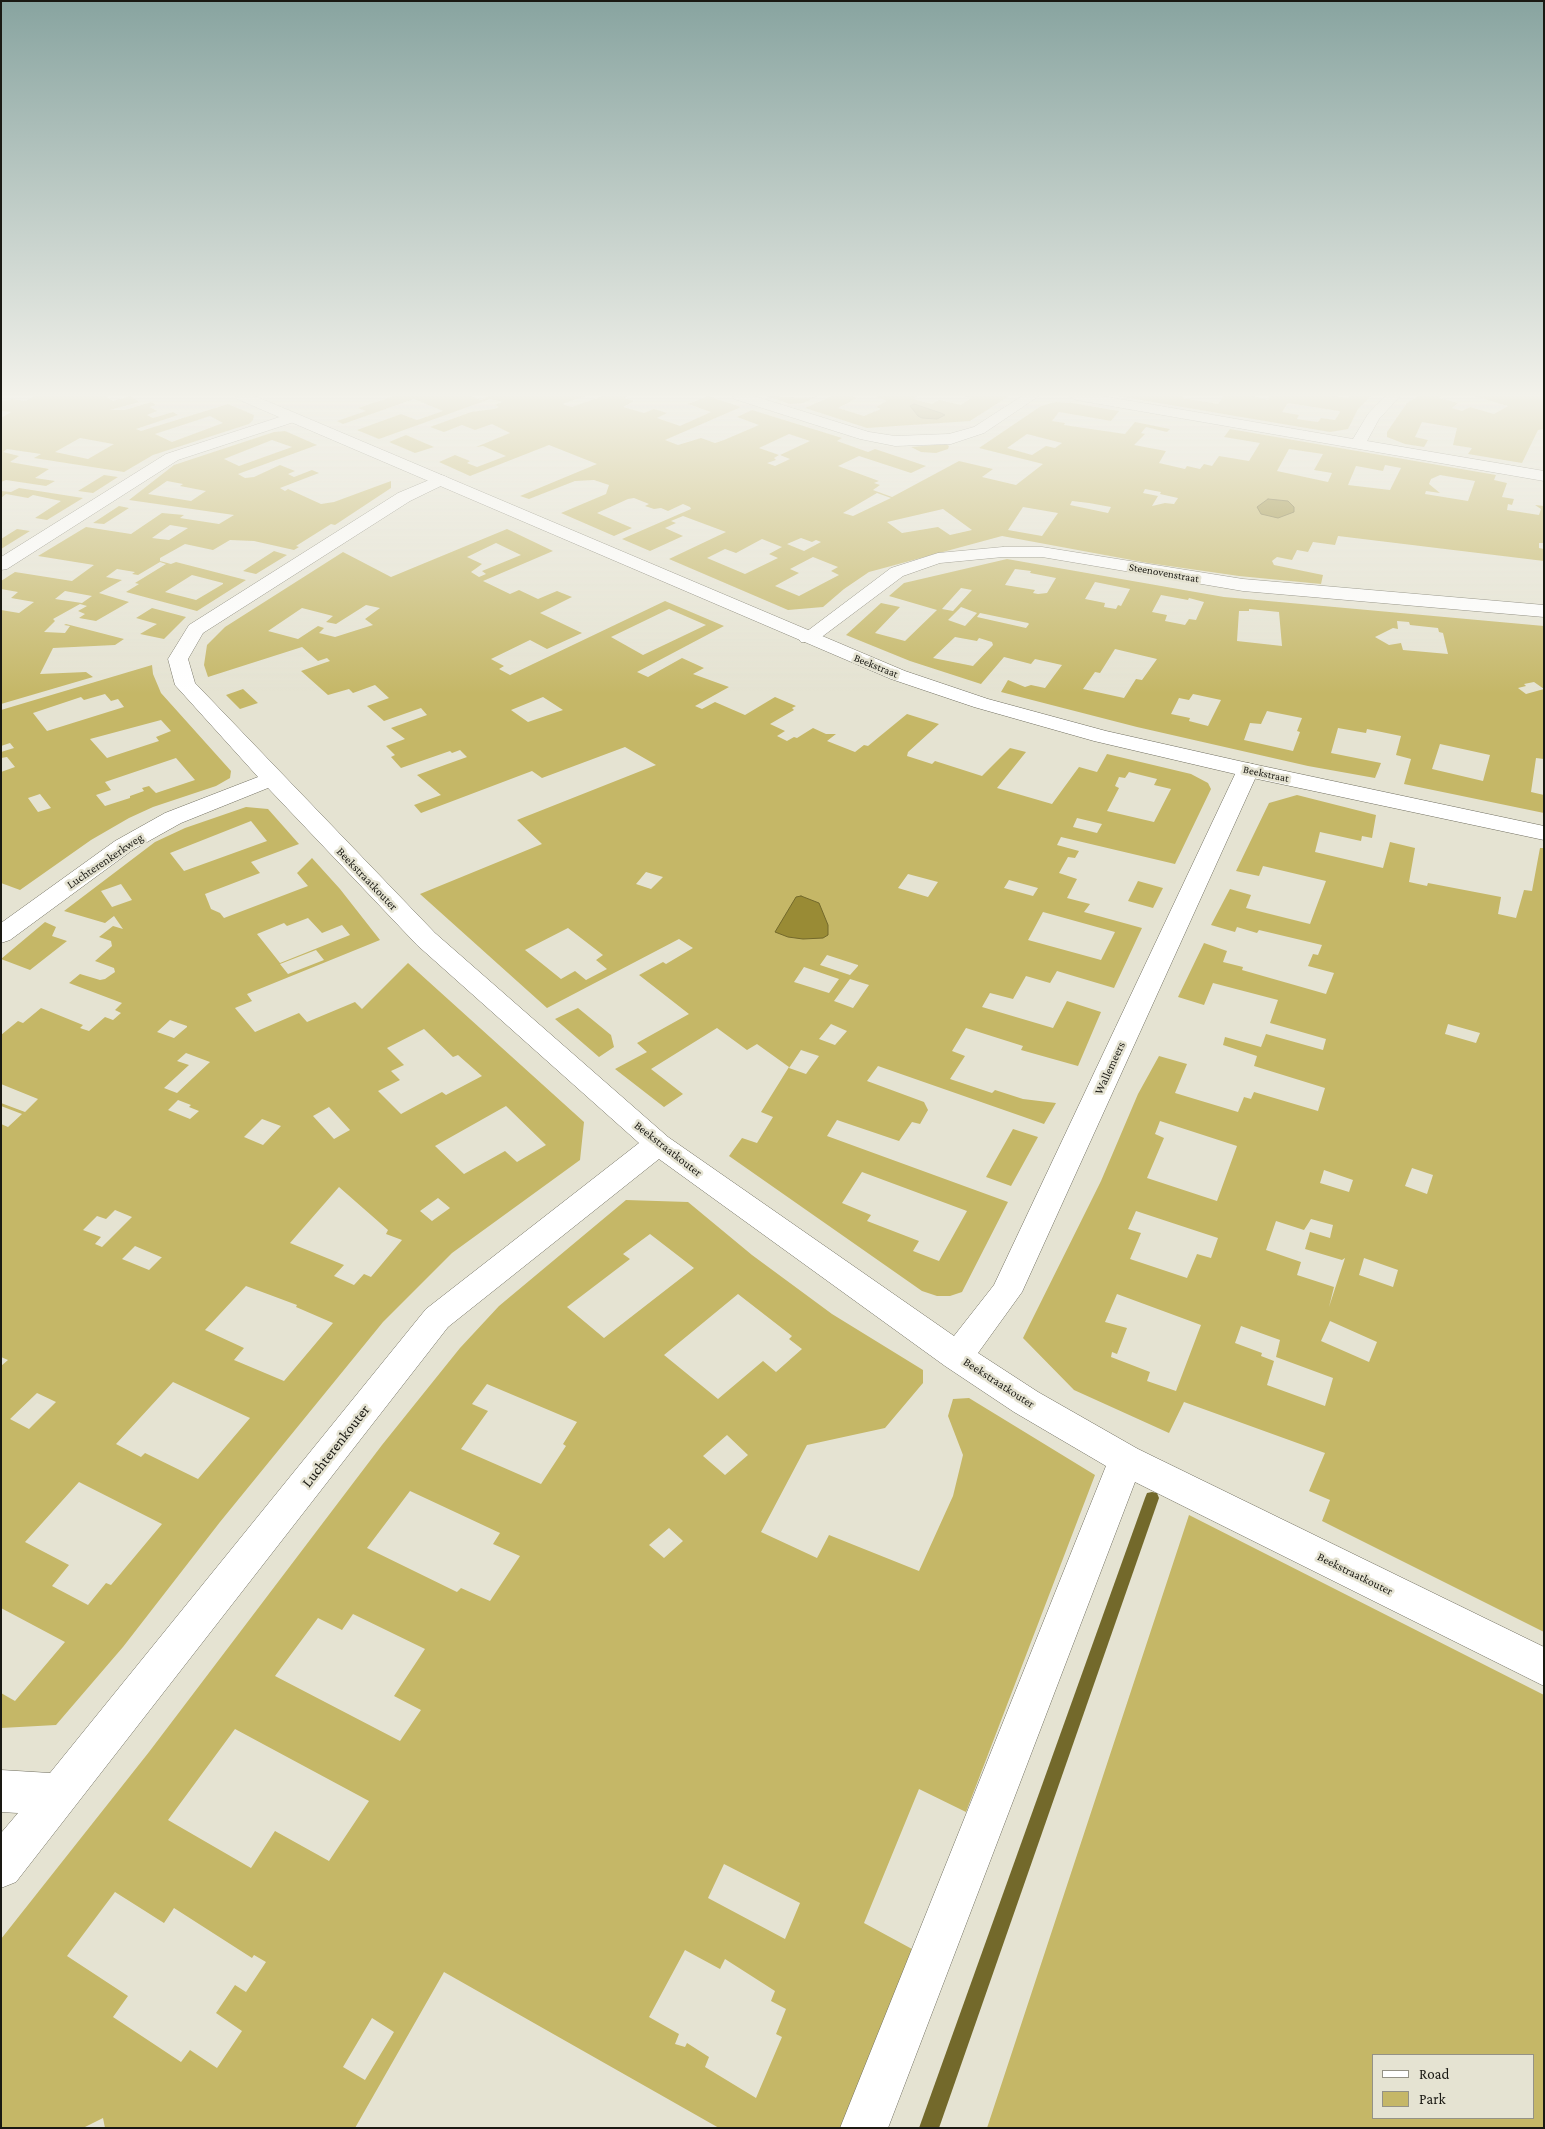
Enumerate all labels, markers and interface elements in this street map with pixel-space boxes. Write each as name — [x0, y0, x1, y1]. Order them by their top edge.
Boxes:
street label: Steenovenstraat — [1128, 560, 1200, 586]
street label: Beekstraat — [852, 651, 900, 681]
street label: Beekstraat — [1242, 763, 1290, 785]
street label: Luchterenkerkweg — [64, 830, 146, 892]
street label: Beekstraatkouter — [333, 845, 401, 913]
street label: Wallemeers — [1091, 1039, 1129, 1097]
street label: Beekstraatkouter — [631, 1118, 705, 1180]
street label: Beekstraatkouter — [961, 1355, 1037, 1411]
street label: Luchterenkouter — [298, 1401, 374, 1491]
street label: Beekstraatkouter — [1315, 1550, 1395, 1598]
legend — [1372, 2054, 1535, 2119]
text: Road — [1419, 2066, 1449, 2082]
text: Park — [1419, 2091, 1446, 2107]

